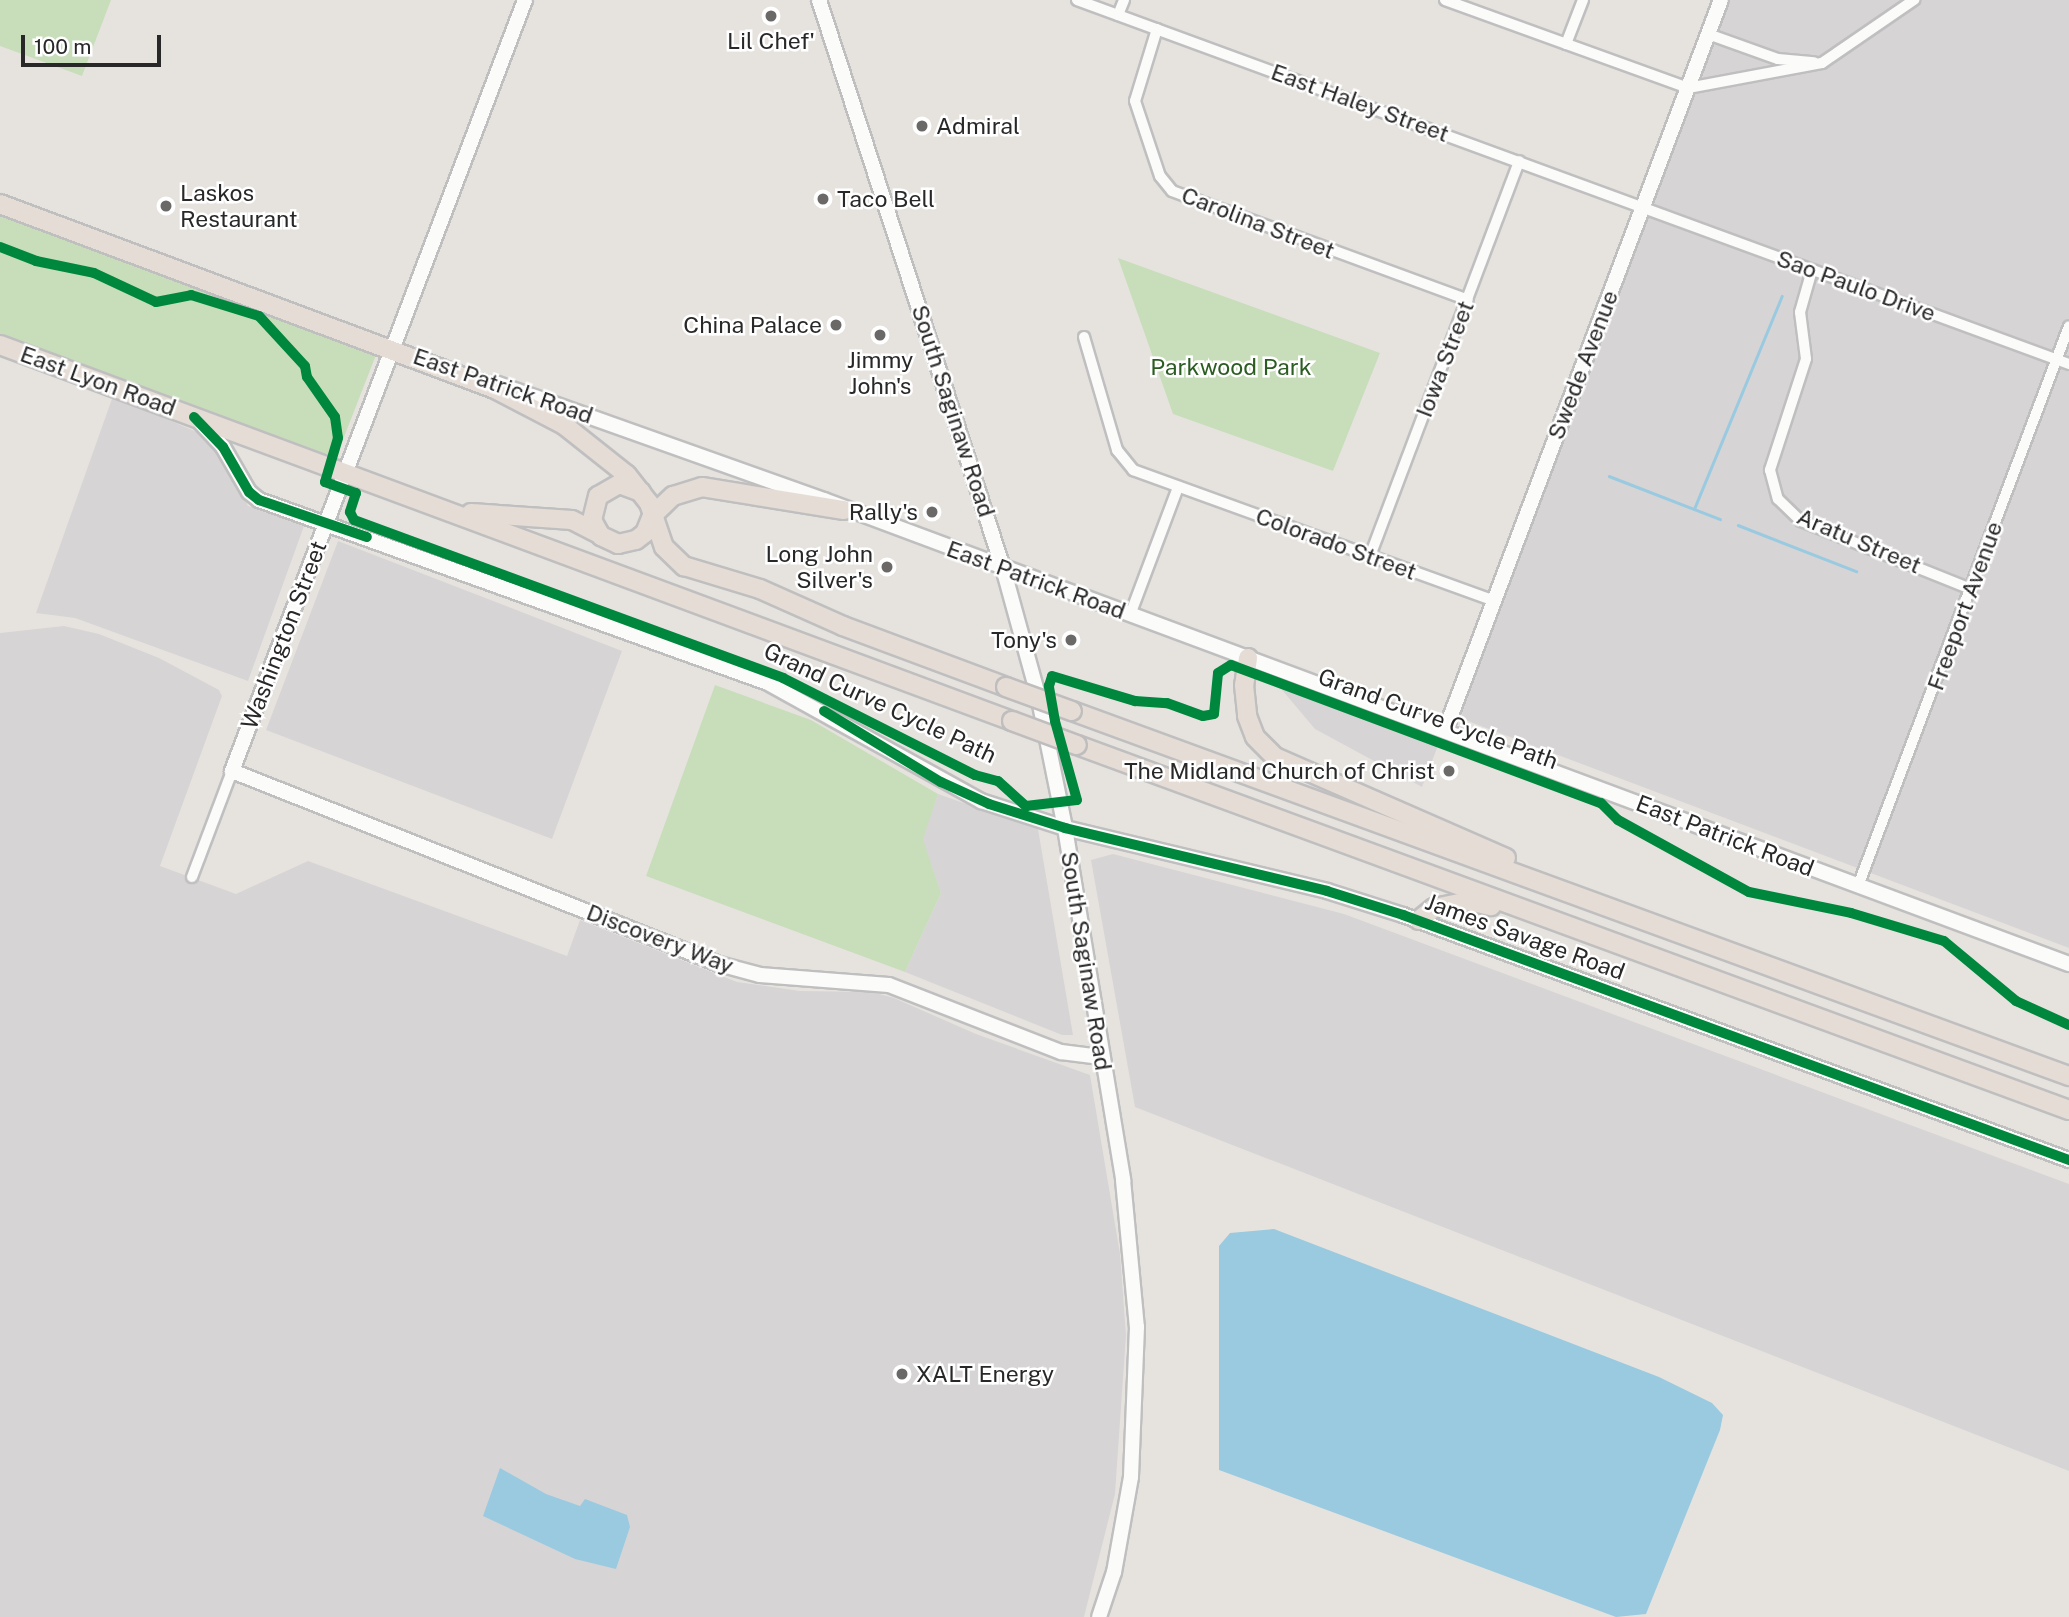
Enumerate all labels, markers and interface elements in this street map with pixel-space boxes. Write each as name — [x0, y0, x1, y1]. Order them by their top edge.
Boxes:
marker: Lil Chef' — [763, 8, 779, 24]
scale bar — [24, 21, 164, 65]
place label: Lil Chef' — [727, 27, 815, 55]
text: 100 m — [34, 34, 91, 59]
street label: East Haley Street — [1267, 58, 1453, 148]
place label: Admiral — [936, 112, 1020, 140]
marker: Admiral — [914, 118, 930, 134]
place label: Laskos Restaurant — [180, 179, 298, 233]
street label: Carolina Street — [1178, 181, 1338, 265]
place label: Taco Bell — [837, 185, 935, 213]
marker: Taco Bell — [815, 191, 831, 207]
marker: Laskos Restaurant — [158, 198, 174, 214]
street label: Sao Paulo Drive — [1773, 244, 1939, 328]
street label: Swede Avenue — [1542, 286, 1624, 444]
street label: Iowa Street — [1410, 297, 1480, 421]
street label: South Saginaw Road — [906, 302, 1000, 520]
place label: China Palace — [683, 311, 822, 339]
marker: China Palace — [828, 317, 844, 333]
marker: Jimmy John's — [872, 327, 888, 343]
street label: East Lyon Road — [16, 340, 180, 422]
street label: East Patrick Road — [410, 342, 596, 430]
place label: Jimmy John's — [847, 346, 913, 400]
park label: Parkwood Park — [1150, 353, 1312, 381]
place label: Rally's — [849, 498, 918, 526]
street label: Colorado Street — [1252, 502, 1420, 586]
street label: Aratu Street — [1793, 502, 1925, 580]
marker: Rally's — [924, 504, 940, 520]
street label: Freeport Avenue — [1922, 518, 2008, 694]
street label: East Patrick Road — [943, 535, 1129, 625]
street label: Washington Street — [235, 537, 333, 733]
place label: Long John Silver's — [766, 540, 873, 594]
marker: Long John Silver's — [879, 559, 895, 575]
place label: Tony's — [991, 626, 1057, 654]
marker: Tony's — [1063, 632, 1079, 648]
street label: Grand Curve Cycle Path — [759, 637, 1001, 769]
street label: Grand Curve Cycle Path — [1314, 663, 1562, 775]
place label: The Midland Church of Christ — [1123, 757, 1435, 785]
marker: The Midland Church of Christ — [1441, 763, 1457, 779]
street label: East Patrick Road — [1632, 789, 1818, 883]
street label: South Saginaw Road — [1055, 850, 1117, 1072]
street label: James Savage Road — [1421, 888, 1629, 986]
street label: Discovery Way — [582, 898, 738, 980]
place label: XALT Energy — [916, 1360, 1054, 1388]
marker: XALT Energy — [894, 1366, 910, 1382]

